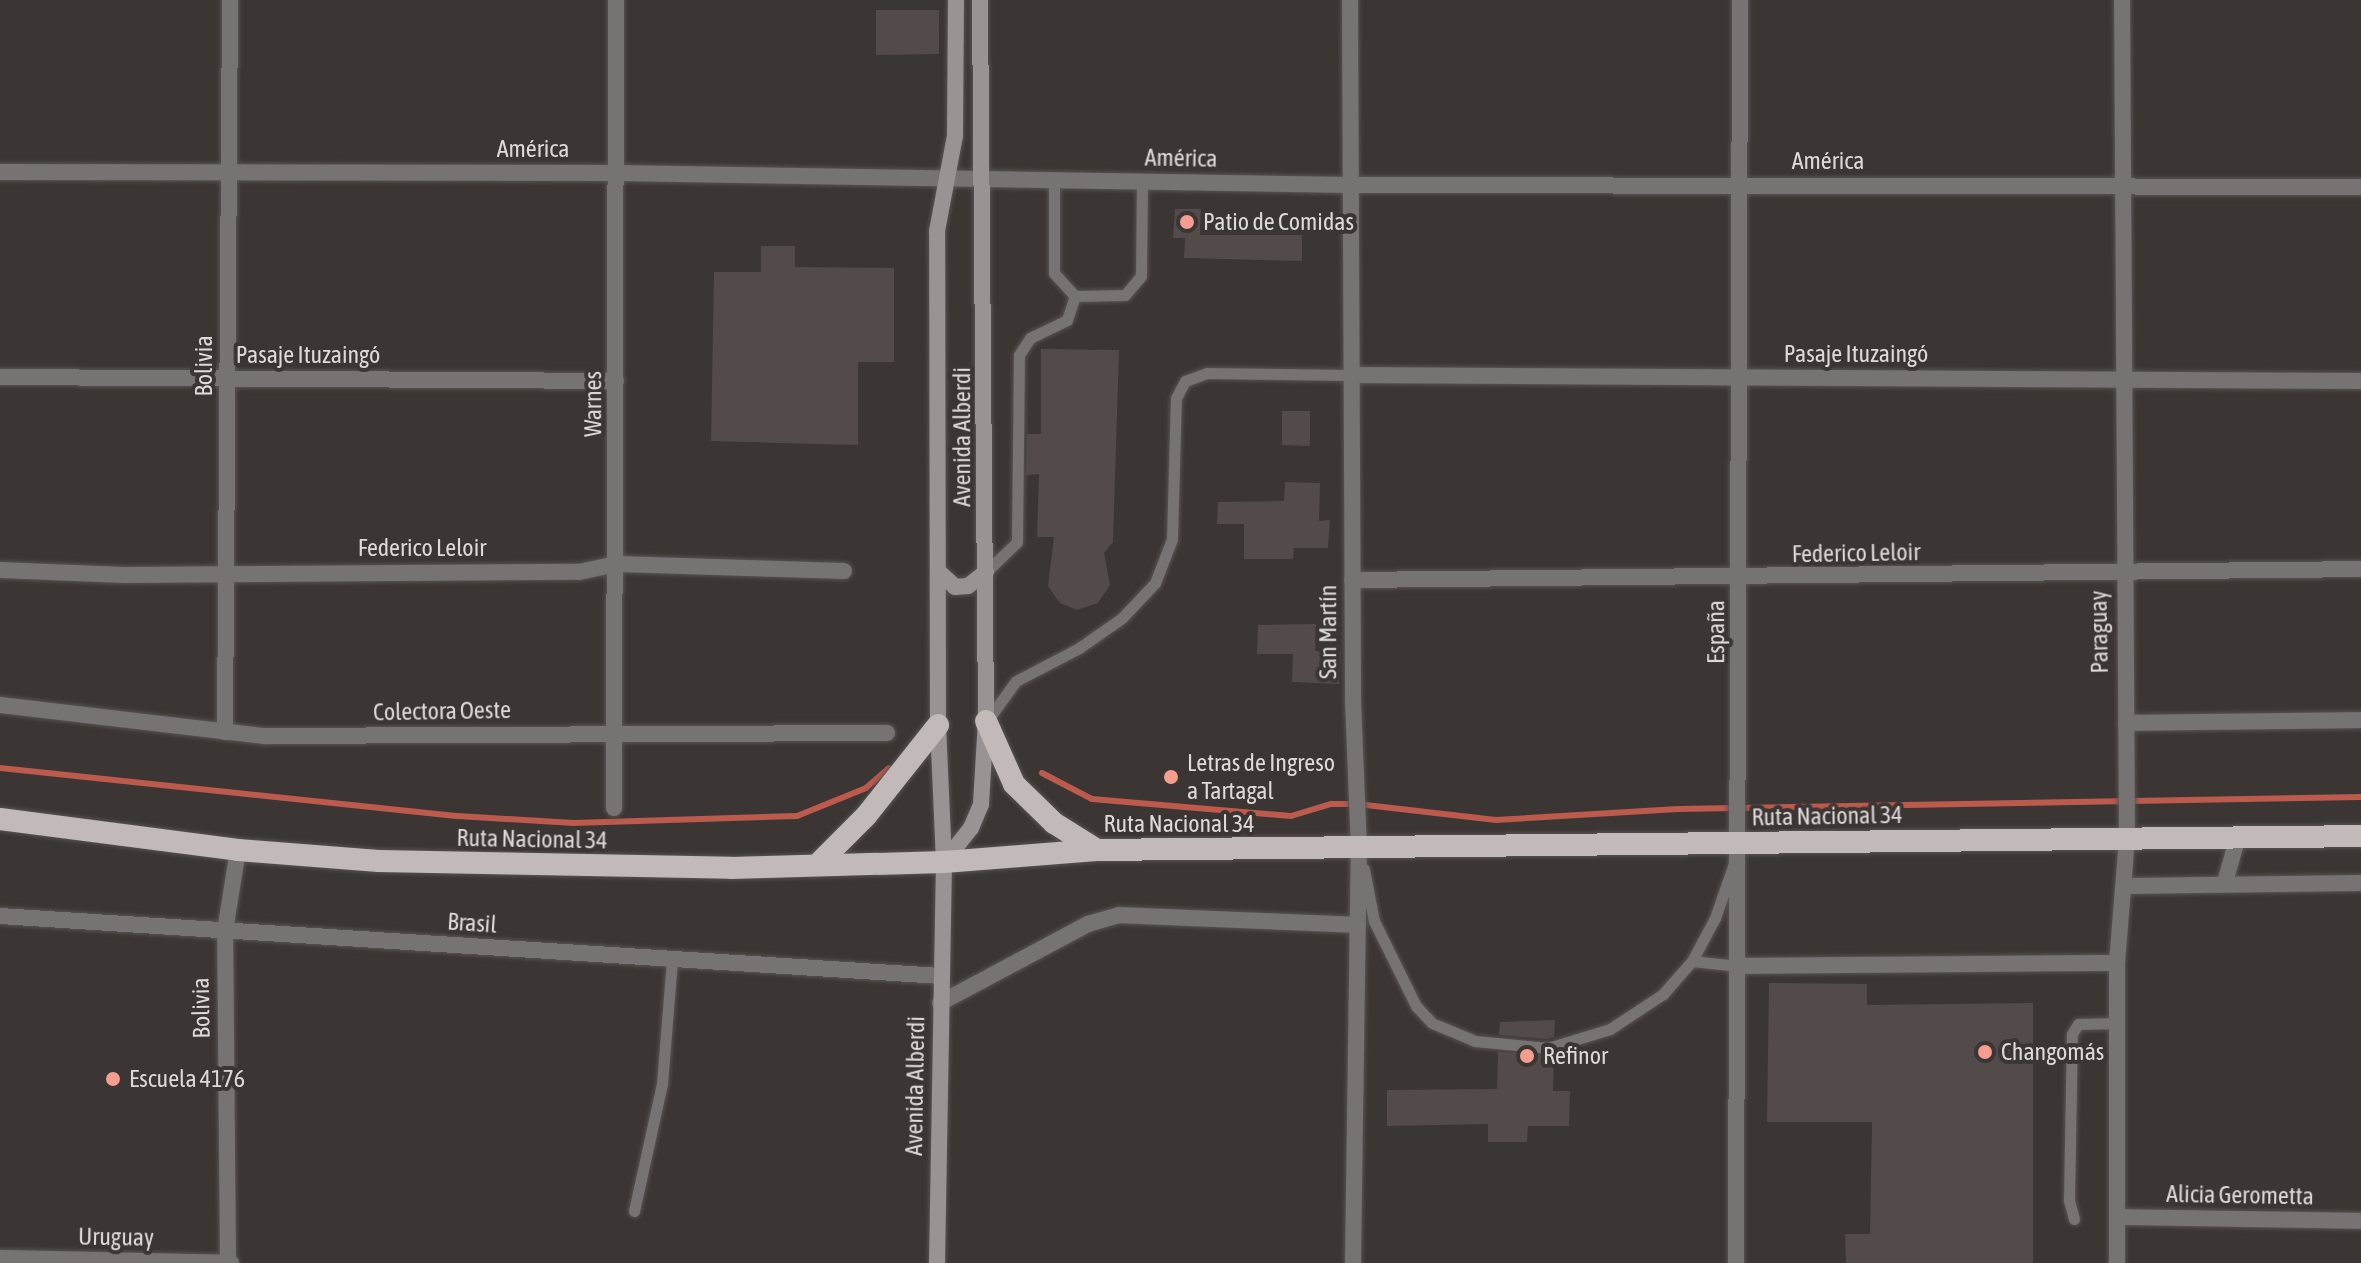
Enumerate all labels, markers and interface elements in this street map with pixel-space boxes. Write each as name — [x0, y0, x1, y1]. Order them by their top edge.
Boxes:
street label: América — [497, 135, 569, 163]
street label: América — [1144, 143, 1218, 173]
street label: América — [1792, 147, 1864, 175]
place label: Patio de Comidas — [1203, 208, 1354, 236]
marker: Patio de Comidas — [1178, 213, 1196, 231]
street label: Bolivia — [190, 335, 218, 397]
street label: Pasaje Ituzaingó — [1784, 340, 1928, 368]
street label: Pasaje Ituzaingó — [236, 341, 380, 369]
street label: Avenida Alberdi — [948, 367, 976, 507]
street label: Warnes — [579, 371, 607, 437]
street label: Federico Leloir — [358, 534, 486, 562]
street label: Federico Leloir — [1792, 537, 1920, 569]
street label: San Martín — [1314, 585, 1342, 679]
street label: Paraguay — [2084, 590, 2114, 674]
street label: España — [1702, 600, 1730, 664]
street label: Colectora Oeste — [373, 695, 511, 727]
place label: Letras de Ingreso a Tartagal — [1187, 749, 1335, 805]
marker: Letras de Ingreso a Tartagal — [1162, 768, 1180, 786]
street label: Ruta Nacional 34 — [1751, 800, 1903, 832]
street label: Ruta Nacional 34 — [1104, 810, 1254, 838]
street label: Ruta Nacional 34 — [456, 823, 608, 855]
street label: Brasil — [446, 907, 498, 939]
street label: Bolivia — [186, 977, 216, 1039]
street label: Avenida Alberdi — [899, 1016, 931, 1156]
place label: Changomás — [2001, 1038, 2104, 1066]
place label: Refinor — [1543, 1042, 1608, 1070]
marker: Changomás — [1976, 1043, 1994, 1061]
marker: Refinor — [1518, 1047, 1536, 1065]
place label: Escuela 4176 — [129, 1065, 245, 1093]
marker: Escuela 4176 — [104, 1070, 122, 1088]
street label: Alicia Gerometta — [2166, 1179, 2314, 1211]
street label: Uruguay — [78, 1222, 154, 1252]

